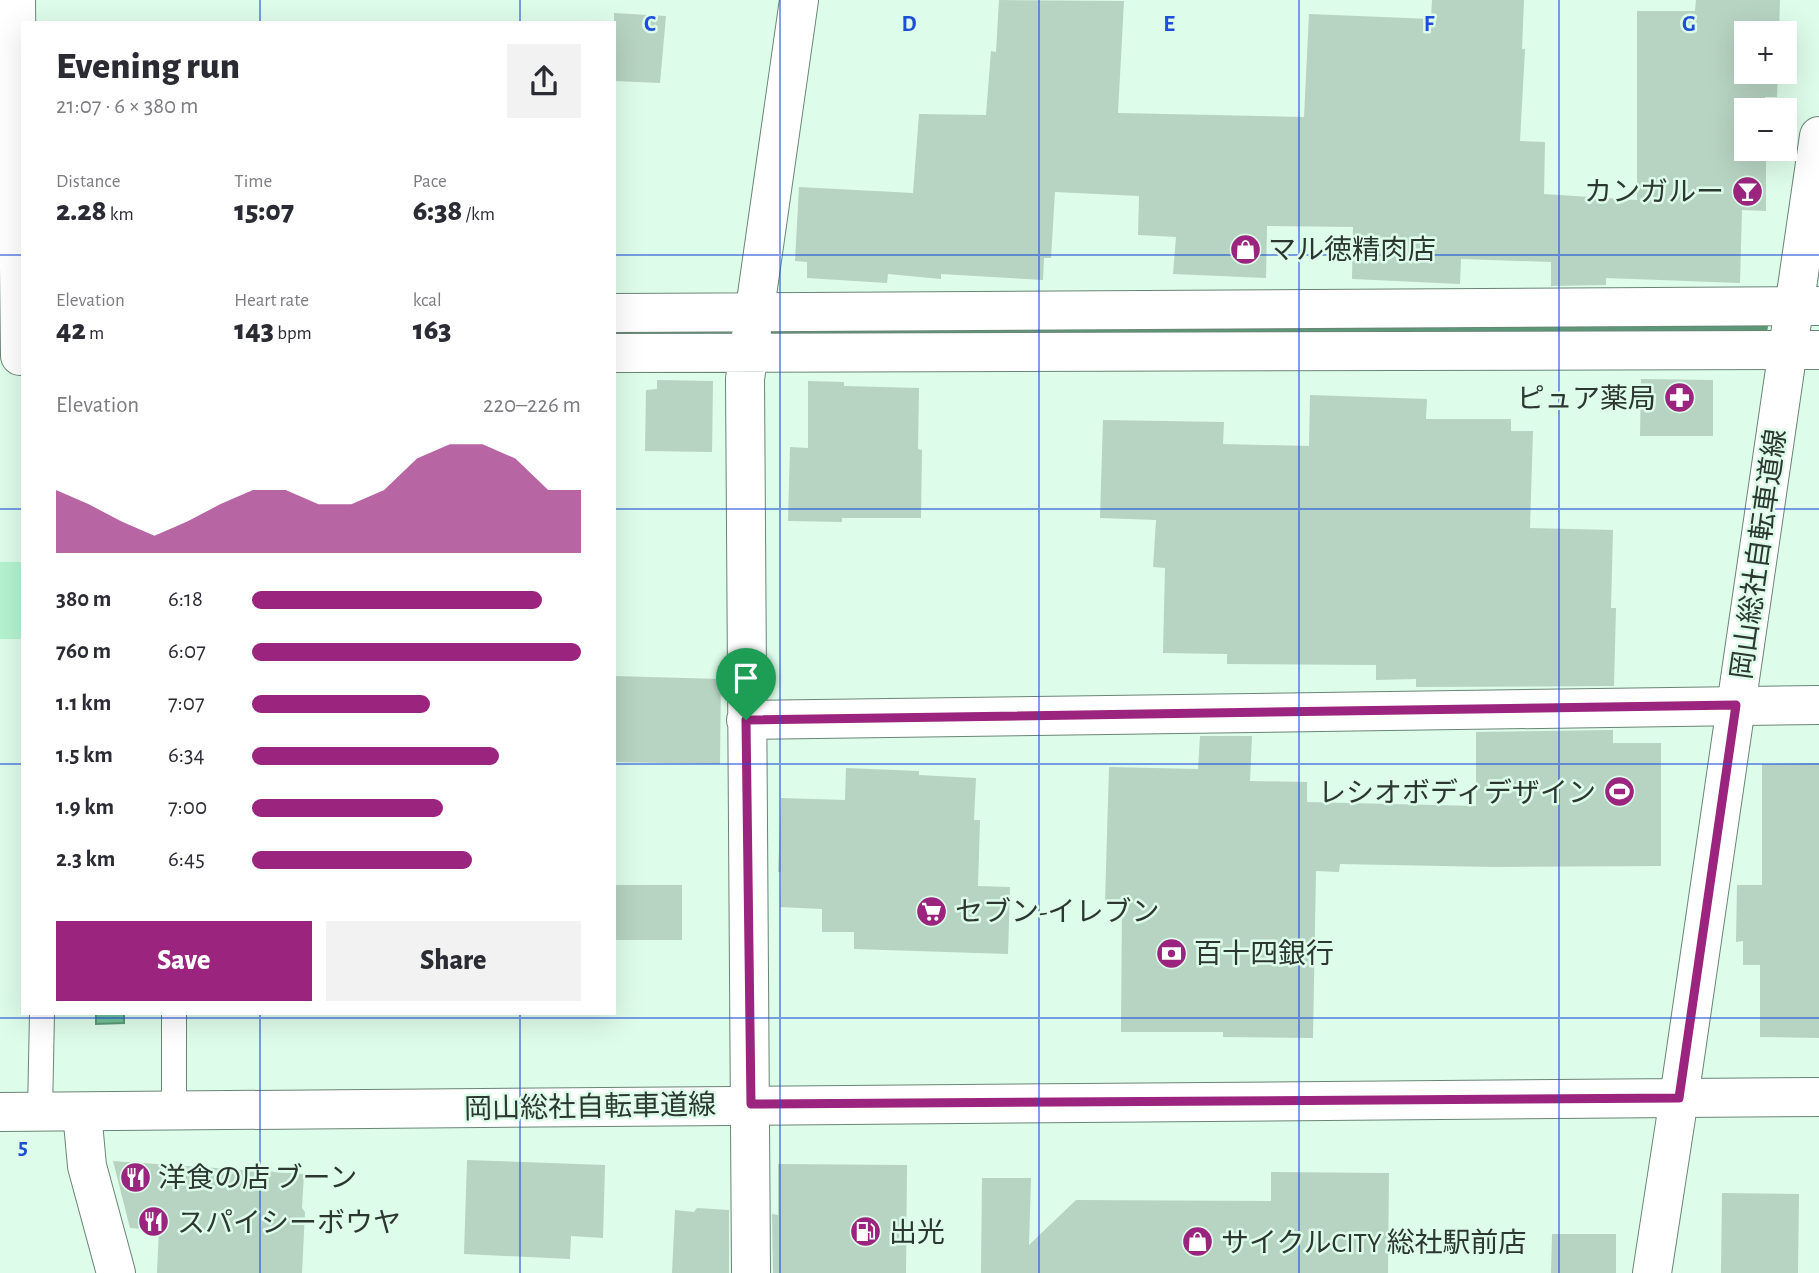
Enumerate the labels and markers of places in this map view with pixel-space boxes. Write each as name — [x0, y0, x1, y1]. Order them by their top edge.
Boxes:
bar icon: カンガルー — [1730, 174, 1764, 208]
place label: カンガルー — [1584, 178, 1724, 207]
shop icon: マル徳精肉店 — [1228, 232, 1262, 266]
place label: マル徳精肉店 — [1268, 235, 1436, 265]
pharmacy icon: ピュア薬局 — [1662, 381, 1696, 415]
place label: ピュア薬局 — [1517, 384, 1656, 414]
pin — [716, 648, 776, 720]
sports icon: レシオボディデザイン — [1602, 775, 1636, 809]
place label: レシオボディデザイン — [1318, 778, 1596, 808]
supermarket icon: セブン-イレブン — [915, 894, 949, 928]
place label: セブン-イレブン — [955, 897, 1160, 927]
bank icon: 百十四銀行 — [1154, 936, 1188, 970]
place label: 百十四銀行 — [1194, 939, 1334, 969]
restaurant icon: 洋食の店 ブーン — [118, 1160, 152, 1194]
place label: 洋食の店 ブーン — [158, 1163, 357, 1193]
restaurant icon: スパイシーボウヤ — [137, 1205, 171, 1239]
place label: スパイシーボウヤ — [177, 1208, 401, 1238]
fuel station icon: 出光 — [849, 1215, 883, 1249]
place label: 出光 — [889, 1218, 945, 1248]
shop icon: サイクルCITY 総社駅前店 — [1181, 1225, 1215, 1259]
place label: サイクルCITY 総社駅前店 — [1221, 1228, 1526, 1258]

